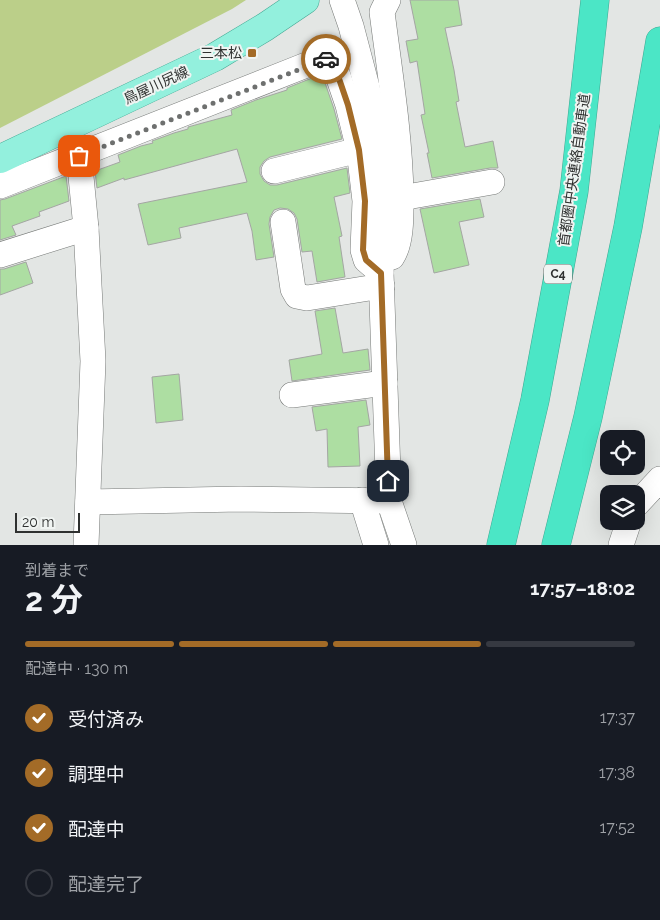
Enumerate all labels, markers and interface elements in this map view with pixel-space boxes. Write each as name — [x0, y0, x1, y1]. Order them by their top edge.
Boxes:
courier — [301, 34, 351, 84]
place label: 三本松 — [200, 45, 242, 61]
icon: car — [312, 45, 340, 73]
marker: 三本松 — [246, 47, 258, 59]
street label: 鳥屋川尻線 — [121, 63, 191, 107]
street label: 首都圏中央連絡自動車道 — [555, 93, 593, 247]
pin — [58, 135, 100, 177]
icon: bag — [65, 142, 93, 170]
road number: C4 — [544, 264, 572, 284]
map controls — [600, 430, 645, 530]
button: locate — [600, 430, 645, 475]
pin — [367, 460, 409, 502]
icon: home — [374, 467, 402, 495]
button: layers — [600, 485, 645, 530]
scale bar — [15, 510, 80, 533]
text: 20 m — [22, 514, 54, 530]
text: 到着まで — [25, 561, 89, 580]
text: 17:57–18:02 — [530, 577, 635, 599]
text: 2 分 — [25, 581, 83, 618]
text: 配達中 · 130 m — [25, 659, 128, 678]
icon: check — [25, 704, 53, 732]
text: 受付済み — [68, 708, 144, 730]
text: 17:37 — [600, 708, 635, 727]
icon: check — [25, 759, 53, 787]
text: 調理中 — [68, 763, 125, 785]
text: 17:38 — [599, 763, 635, 782]
icon: check — [25, 814, 53, 842]
text: 配達中 — [68, 818, 125, 840]
text: 17:52 — [600, 818, 635, 837]
text: 配達完了 — [68, 873, 144, 895]

